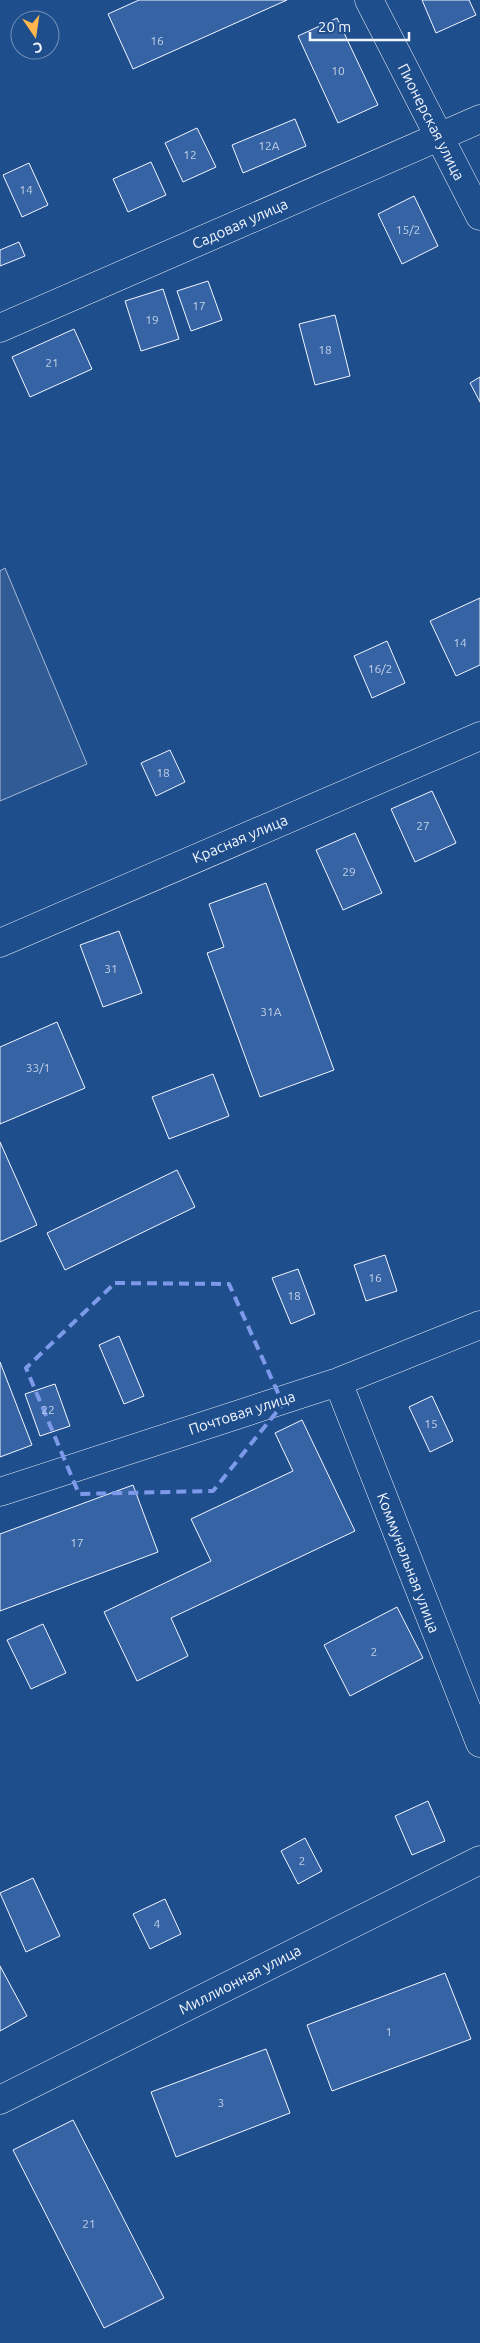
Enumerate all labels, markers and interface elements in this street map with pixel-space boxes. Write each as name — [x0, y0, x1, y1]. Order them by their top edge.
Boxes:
north arrow — [10, 10, 60, 60]
scale bar — [310, 10, 409, 42]
text: 20 m — [318, 18, 351, 35]
house number: 16 — [150, 34, 164, 47]
text: С — [32, 39, 44, 56]
street label: Пионерская улица — [395, 61, 468, 183]
house number: 10 — [331, 64, 345, 77]
house number: 12А — [258, 139, 280, 152]
house number: 12 — [183, 148, 197, 161]
house number: 14 — [19, 183, 33, 196]
street label: Садовая улица — [189, 195, 290, 252]
house number: 15/2 — [396, 223, 420, 236]
house number: 17 — [192, 299, 206, 312]
house number: 19 — [145, 313, 159, 326]
house number: 18 — [318, 343, 332, 356]
house number: 21 — [45, 356, 59, 369]
house number: 14 — [453, 636, 467, 649]
house number: 16/2 — [368, 662, 392, 675]
house number: 18 — [156, 766, 170, 779]
street label: Красная улица — [190, 811, 290, 866]
house number: 27 — [416, 819, 430, 832]
house number: 29 — [342, 865, 356, 878]
house number: 31 — [104, 962, 118, 975]
house number: 31А — [260, 1005, 282, 1018]
house number: 33/1 — [26, 1061, 50, 1074]
house number: 16 — [368, 1271, 382, 1284]
house number: 18 — [287, 1289, 301, 1302]
street label: Почтовая улица — [186, 1387, 297, 1438]
house number: 22 — [41, 1403, 55, 1416]
house number: 15 — [424, 1417, 438, 1430]
street label: Коммунальная улица — [374, 1490, 443, 1635]
house number: 17 — [70, 1536, 84, 1549]
house number: 2 — [371, 1645, 377, 1658]
house number: 2 — [299, 1854, 305, 1867]
house number: 4 — [154, 1917, 161, 1930]
street label: Миллионная улица — [176, 1941, 304, 2018]
house number: 1 — [386, 2025, 392, 2038]
house number: 3 — [218, 2096, 224, 2109]
house number: 21 — [82, 2217, 96, 2230]

